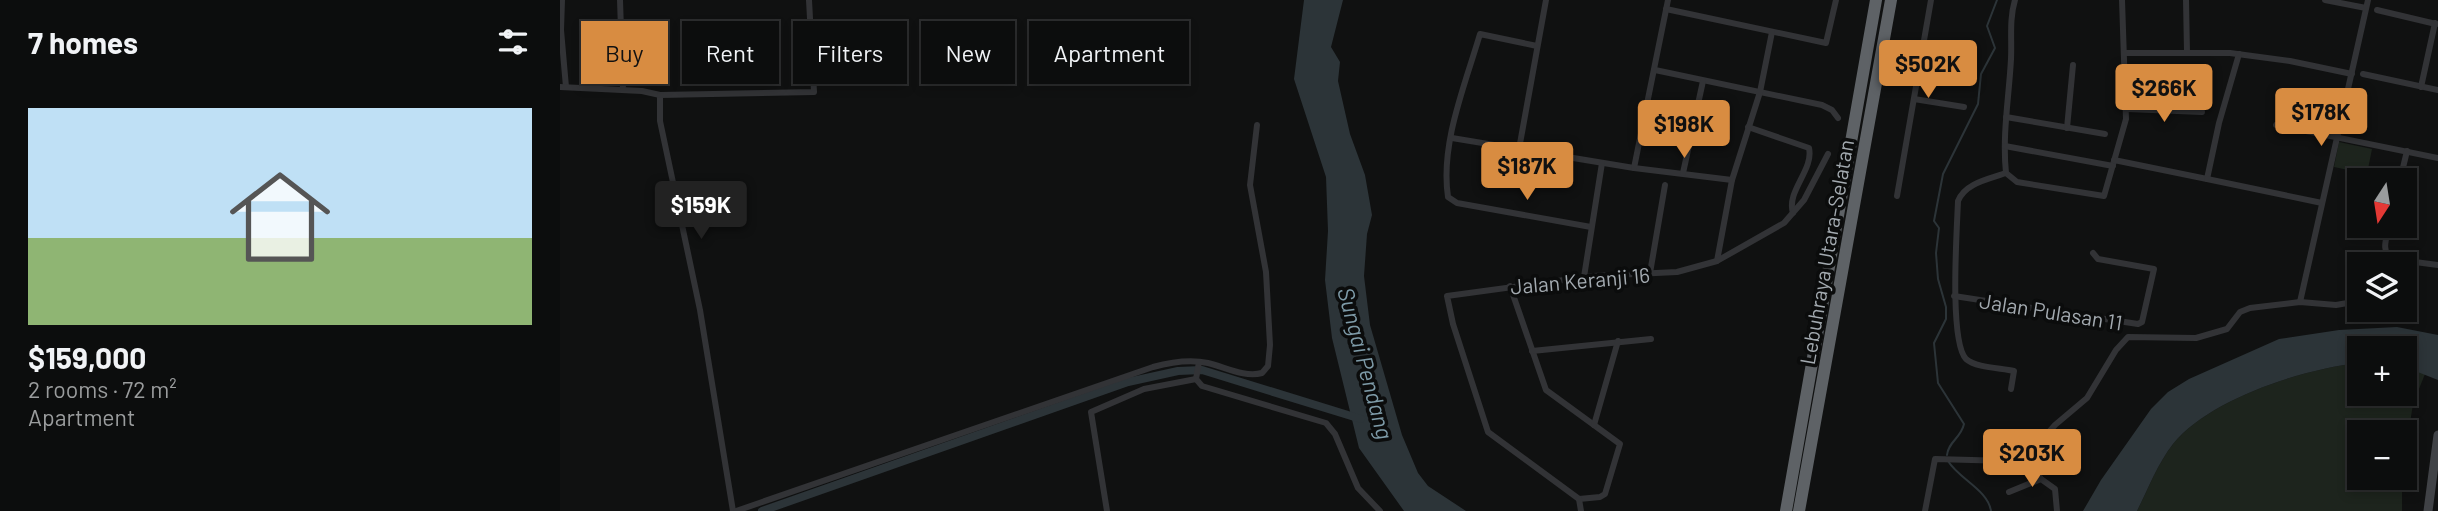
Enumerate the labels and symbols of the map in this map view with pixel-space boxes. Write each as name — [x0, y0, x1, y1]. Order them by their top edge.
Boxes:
pin: $502K — [1879, 41, 1977, 100]
pin: $266K — [2115, 64, 2213, 124]
pin: $178K — [2272, 88, 2370, 148]
pin: $198K — [1635, 100, 1733, 160]
street label: Lebuhraya Utara–Selatan — [1794, 137, 1858, 367]
pin: $187K — [1478, 142, 1576, 202]
north arrow — [2347, 168, 2417, 238]
pin: $159K — [652, 182, 750, 241]
street label: Jalan Keranji 16 — [1509, 261, 1651, 299]
water label: Sungai Pendang — [1332, 284, 1400, 442]
street label: Jalan Pulasan 11 — [1978, 287, 2124, 335]
pin: $203K — [1983, 430, 2081, 489]

